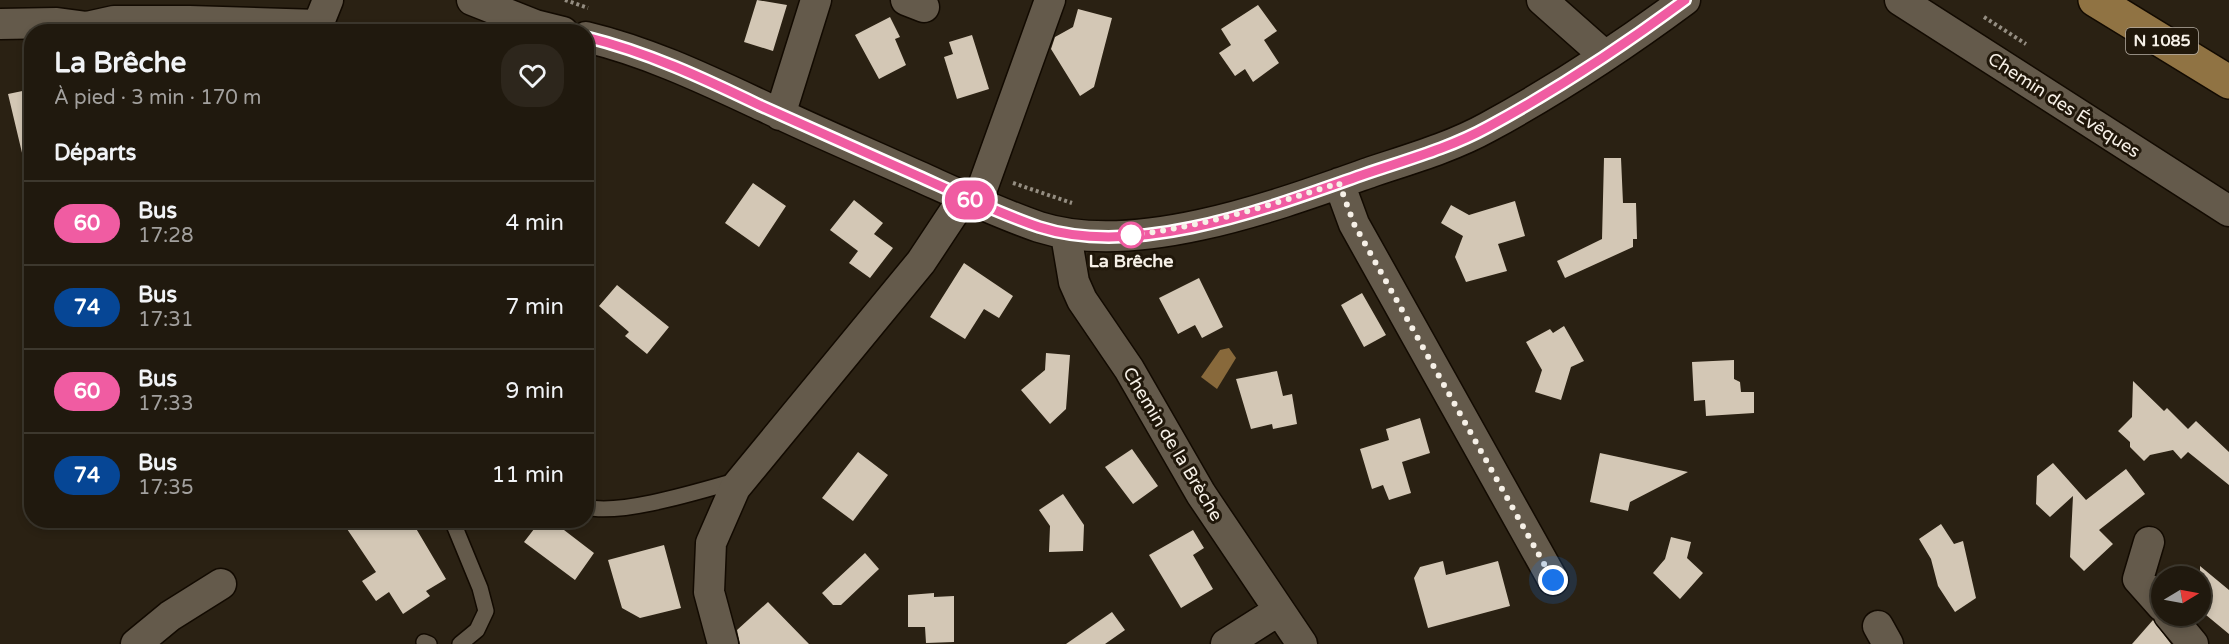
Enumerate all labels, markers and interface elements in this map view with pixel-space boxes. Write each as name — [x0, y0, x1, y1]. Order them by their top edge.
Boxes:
road number: N 1085 — [2126, 28, 2198, 54]
button: heart — [501, 44, 564, 107]
text: La Brêche — [54, 46, 186, 80]
street label: Chemin des Évêques — [1984, 48, 2144, 162]
text: À pied · 3 min · 170 m — [54, 86, 261, 110]
text: Départs — [54, 140, 136, 166]
line badge: 60 — [943, 180, 997, 220]
text: 60 — [957, 188, 983, 213]
text: Bus — [138, 198, 177, 224]
text: 4 min — [505, 210, 564, 236]
text: 60 — [74, 211, 100, 236]
marker: La Brêche — [1118, 222, 1144, 248]
text: 17:28 — [138, 224, 193, 248]
place label: La Brêche — [1088, 250, 1174, 272]
text: Bus — [138, 282, 177, 308]
text: 7 min — [505, 294, 564, 320]
text: 74 — [74, 295, 100, 320]
text: 17:31 — [138, 308, 193, 332]
street label: Chemin de la Brèche — [1118, 363, 1228, 525]
text: Bus — [138, 366, 177, 392]
text: 9 min — [505, 378, 564, 404]
text: 60 — [74, 379, 100, 404]
text: 17:33 — [138, 392, 193, 416]
text: Bus — [138, 450, 177, 476]
text: 11 min — [492, 462, 564, 488]
text: 74 — [74, 463, 100, 488]
text: 17:35 — [138, 476, 193, 500]
your location — [1538, 565, 1568, 595]
north arrow — [2151, 566, 2211, 626]
map controls — [2151, 566, 2211, 626]

